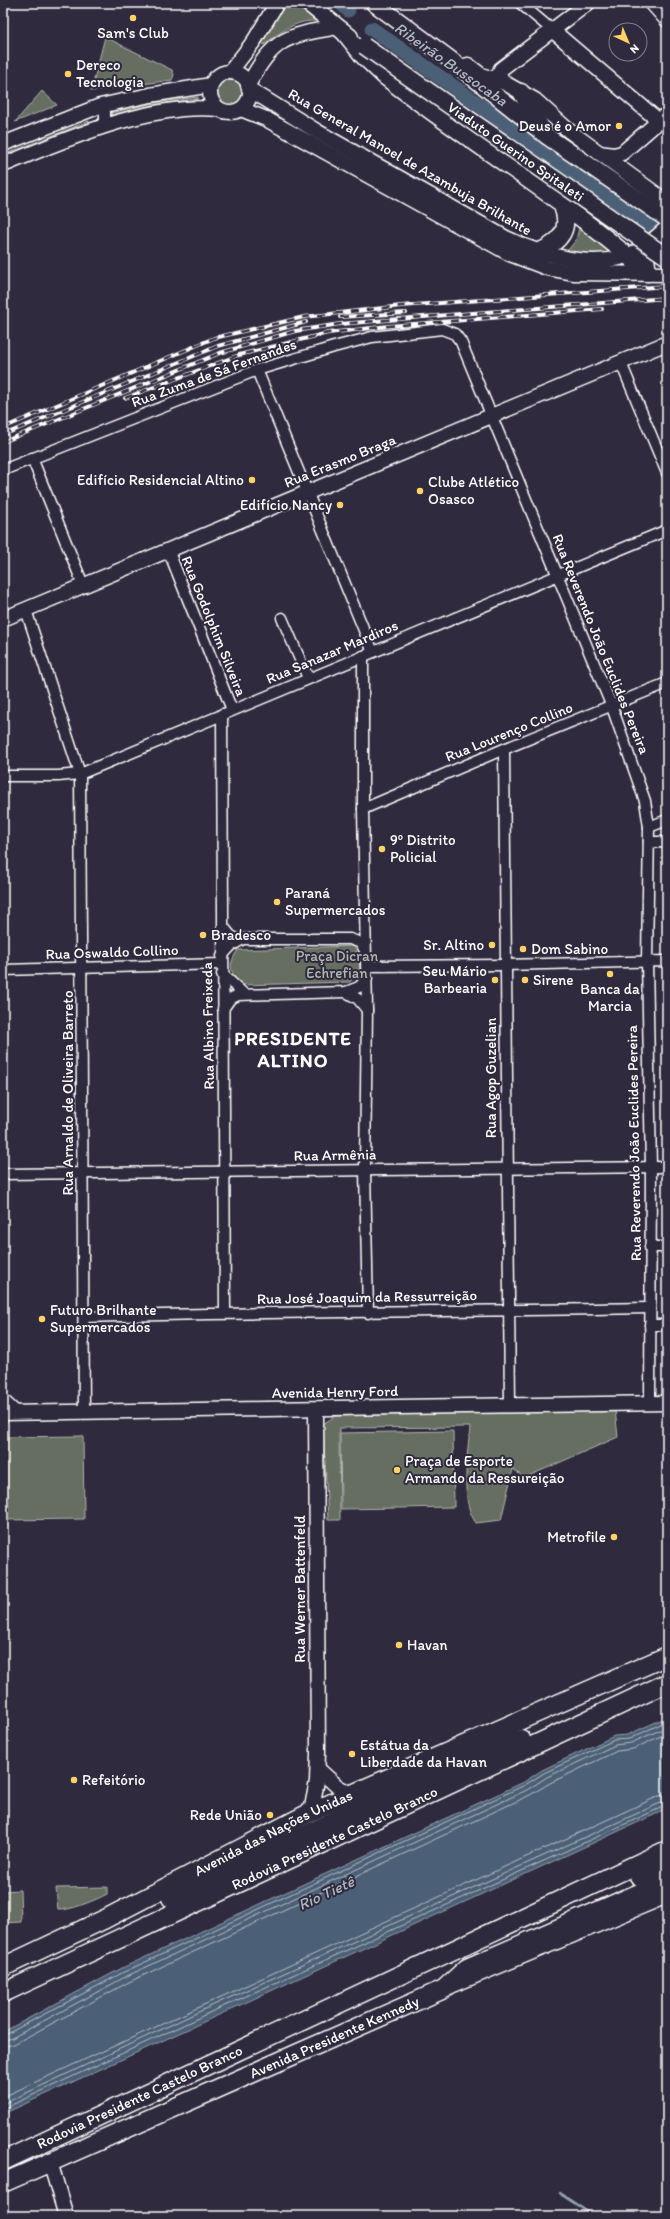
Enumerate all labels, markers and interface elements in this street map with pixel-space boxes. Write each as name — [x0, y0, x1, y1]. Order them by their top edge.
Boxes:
marker: Sam's Club — [128, 13, 138, 23]
water label: Ribeirão Bussocaba — [391, 18, 512, 111]
north arrow — [608, 22, 648, 62]
place label: Sam's Club — [97, 24, 169, 42]
text: N — [627, 42, 642, 56]
place label: Dereco Tecnologia — [76, 56, 144, 91]
marker: Dereco Tecnologia — [63, 69, 73, 79]
street label: Rua General Manoel de Azambuja Brilhante — [285, 85, 535, 239]
street label: Viaduto Guerino Spitaleti — [444, 98, 588, 206]
place label: Deus é o Amor — [519, 117, 611, 135]
marker: Deus é o Amor — [614, 121, 624, 131]
street label: Rua Zuma de Sá Fernandes — [129, 335, 299, 411]
street label: Rua Erasmo Braga — [282, 430, 399, 492]
place label: Edifício Residencial Altino — [77, 471, 244, 489]
place label: Clube Atlético Osasco — [428, 473, 519, 508]
marker: Edifício Residencial Altino — [247, 475, 257, 485]
marker: Clube Atlético Osasco — [415, 486, 425, 496]
place label: Edifício Nancy — [240, 496, 332, 514]
marker: Edifício Nancy — [335, 500, 345, 510]
street label: Rua Reverendo João Euclides Pereira — [548, 531, 654, 757]
street label: Rua Godolphim Silveira — [178, 553, 250, 699]
street label: Rua Sanazar Mardiros — [263, 616, 401, 688]
street label: Rua Lourenço Collino — [443, 698, 575, 766]
place label: 9º Distrito Policial — [390, 831, 456, 866]
marker: 9º Distrito Policial — [377, 844, 387, 854]
place label: Paraná Supermercados — [285, 884, 386, 919]
marker: Paraná Supermercados — [272, 897, 282, 907]
place label: Bradesco — [211, 926, 271, 944]
marker: Bradesco — [198, 930, 208, 940]
place label: Sr. Altino — [423, 936, 484, 954]
marker: Sr. Altino — [487, 940, 497, 950]
place label: Dom Sabino — [531, 940, 608, 958]
street label: Rua Oswaldo Collino — [45, 941, 179, 963]
marker: Dom Sabino — [518, 944, 528, 954]
park label: Praça Dicran Echrefian — [296, 947, 379, 982]
street label: Rua Albino Freixeda — [198, 962, 218, 1090]
place label: Seu Mário Barbearia — [422, 962, 488, 997]
marker: Banca da Marcia — [605, 969, 615, 979]
place label: Sirene — [533, 971, 574, 989]
marker: Seu Mário Barbearia — [490, 975, 500, 985]
marker: Sirene — [520, 975, 530, 985]
place label: Banca da Marcia — [580, 980, 640, 1015]
street label: Rua Arnaldo de Oliveira Barreto — [59, 990, 77, 1196]
street label: Rua Agop Guzelian — [482, 1018, 500, 1138]
street label: Rua Reverendo João Euclides Pereira — [623, 1025, 645, 1261]
district label: PRESIDENTE ALTINO — [234, 1027, 352, 1072]
street label: Rua Armênia — [294, 1145, 377, 1165]
street label: Rua José Joaquim da Ressurreição — [257, 1286, 477, 1308]
place label: Futuro Brilhante Supermercados — [50, 1301, 157, 1336]
marker: Futuro Brilhante Supermercados — [37, 1314, 47, 1324]
street label: Avenida Henry Ford — [272, 1382, 398, 1402]
place label: Praça de Esporte Armando da Ressureição — [405, 1452, 564, 1487]
marker: Praça de Esporte Armando da Ressureição — [392, 1465, 402, 1475]
street label: Rua Werner Battenfeld — [291, 1515, 309, 1663]
place label: Metrofile — [547, 1528, 606, 1546]
marker: Metrofile — [609, 1532, 619, 1542]
place label: Havan — [407, 1636, 447, 1654]
marker: Havan — [394, 1640, 404, 1650]
place label: Estátua da Liberdade da Havan — [360, 1736, 487, 1771]
marker: Estátua da Liberdade da Havan — [347, 1749, 357, 1759]
place label: Refeitório — [82, 1771, 145, 1789]
marker: Refeitório — [69, 1775, 79, 1785]
street label: Rodovia Presidente Castelo Branco — [229, 1782, 440, 1894]
street label: Avenida das Nações Unidas — [191, 1786, 356, 1880]
place label: Rede União — [190, 1806, 262, 1824]
marker: Rede União — [265, 1810, 275, 1820]
water label: Rio Tietê — [295, 1871, 358, 1914]
street label: Avenida Presidente Kennedy — [247, 1992, 422, 2082]
street label: Rodovia Presidente Castelo Branco — [34, 2041, 246, 2153]

